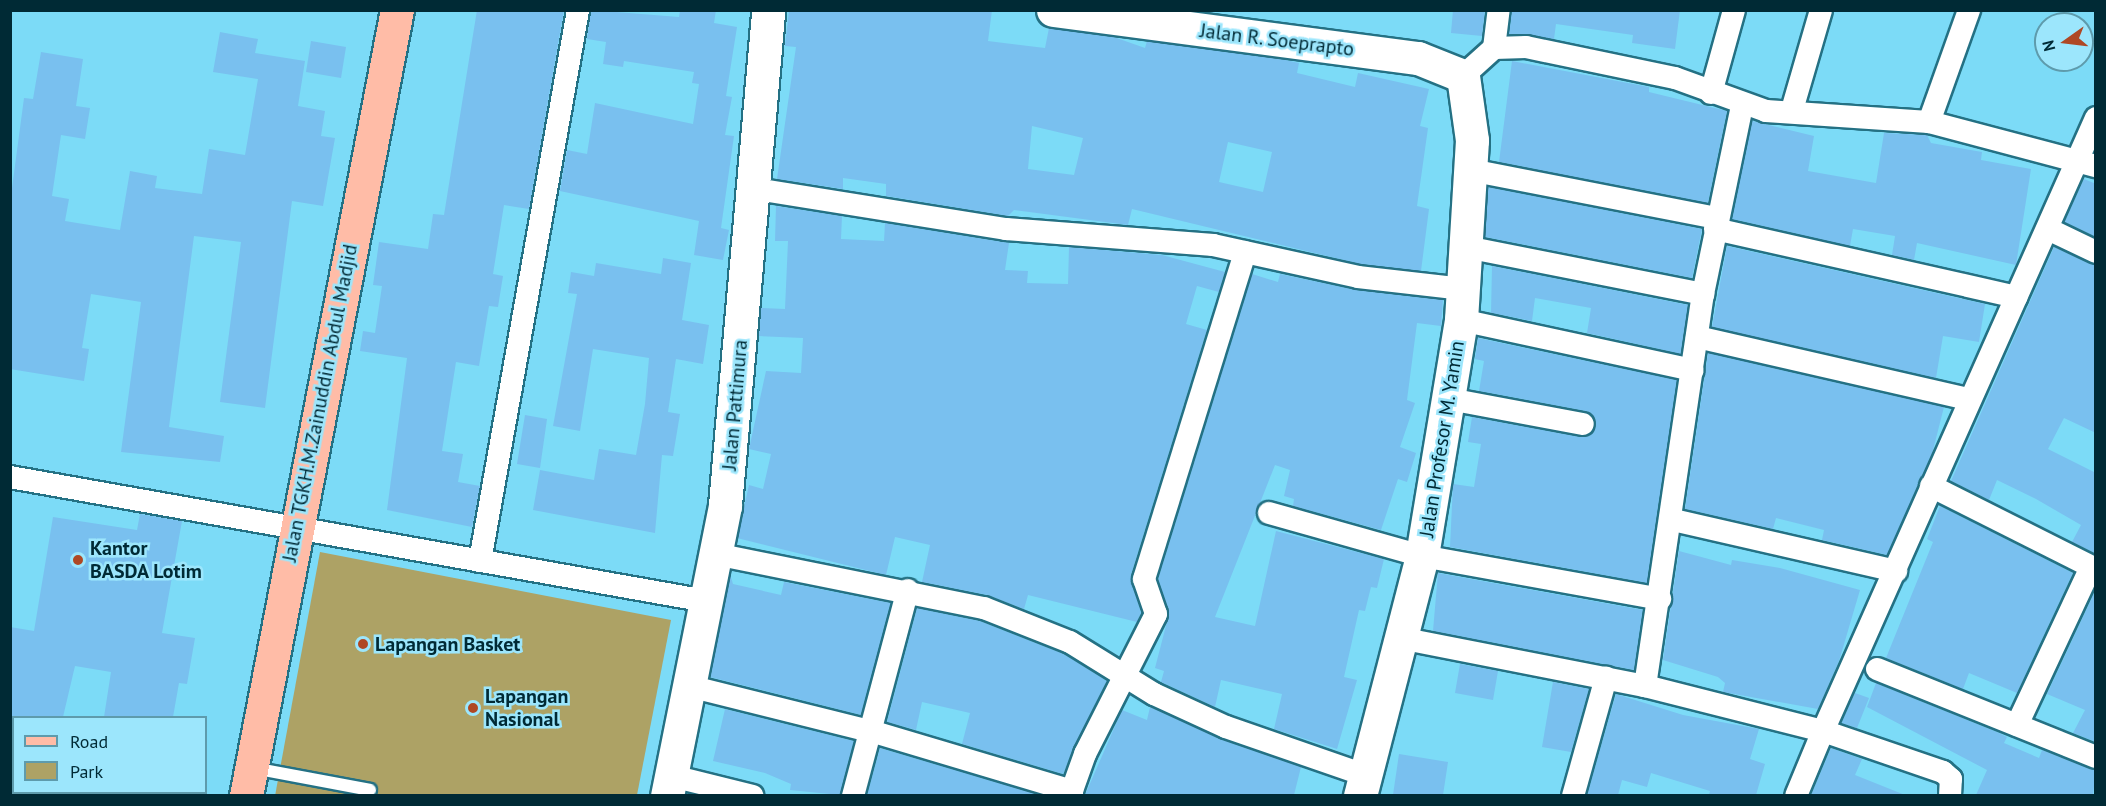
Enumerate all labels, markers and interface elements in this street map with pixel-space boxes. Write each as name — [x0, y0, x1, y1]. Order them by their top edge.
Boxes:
north arrow — [2034, 12, 2094, 72]
street label: Jalan R. Soeprapto — [1198, 19, 1356, 61]
text: N — [2038, 38, 2059, 53]
street label: Jalan TGKH.M.Zainuddin Abdul Madjid — [277, 242, 363, 564]
street label: Jalan Profesor M. Yamin — [1414, 338, 1470, 540]
street label: Jalan Pattimura — [717, 339, 753, 471]
place label: Kantor BASDA Lotim — [90, 536, 203, 583]
marker: Kantor BASDA Lotim — [71, 553, 85, 567]
place label: Lapangan Basket — [375, 632, 520, 656]
marker: Lapangan Basket — [356, 637, 370, 651]
place label: Lapangan Nasional — [485, 684, 568, 731]
marker: Lapangan Nasional — [466, 701, 480, 715]
legend — [12, 716, 207, 794]
text: Road — [70, 730, 108, 753]
text: Park — [70, 760, 103, 783]

